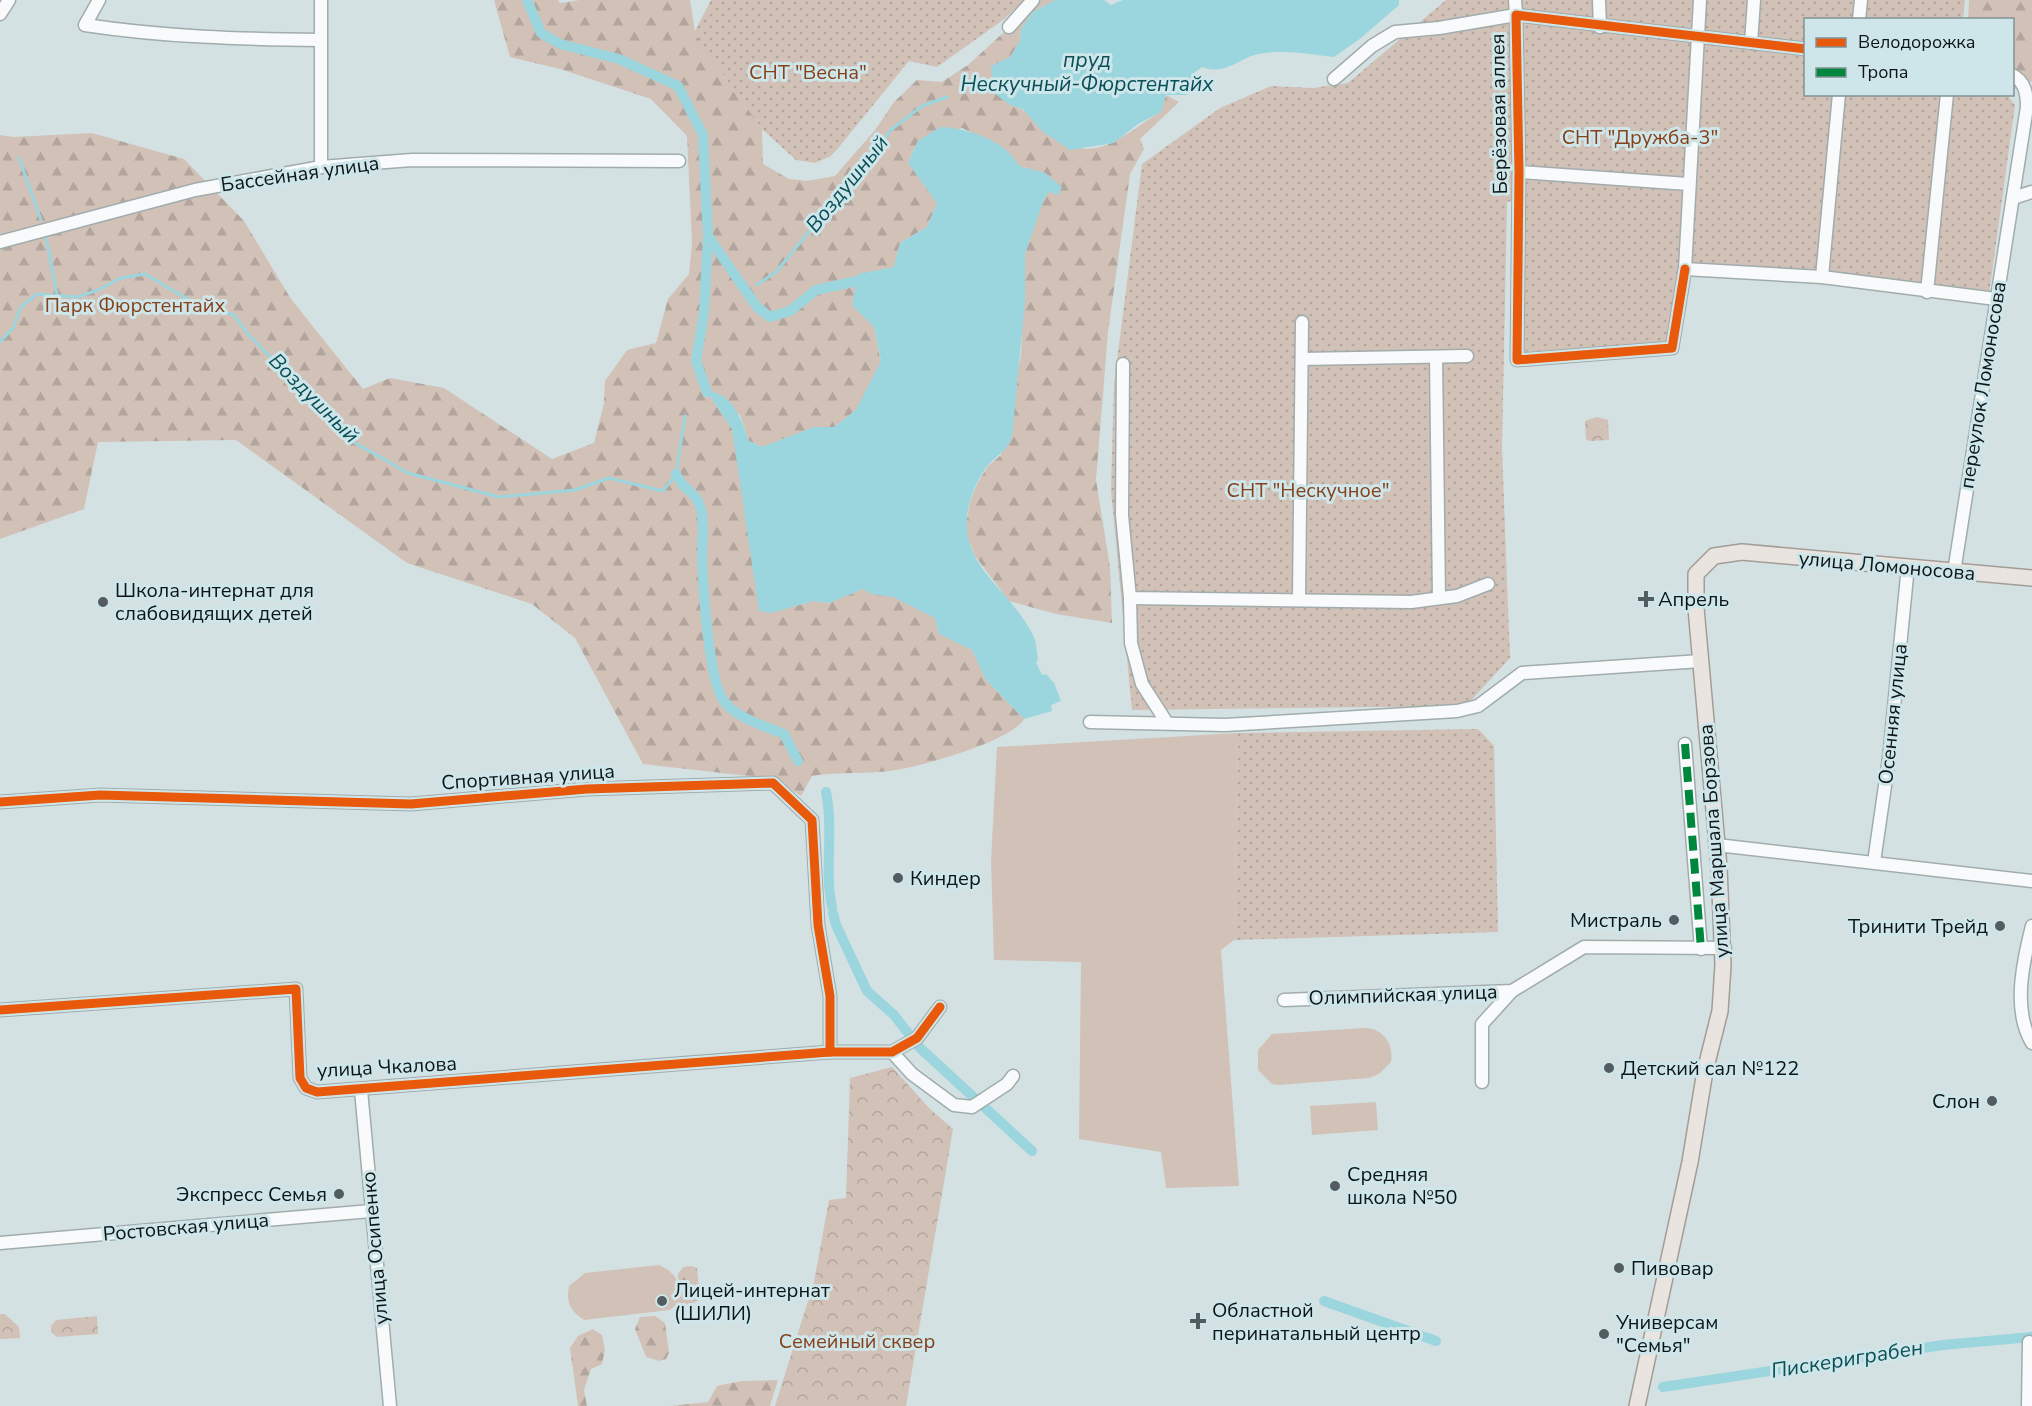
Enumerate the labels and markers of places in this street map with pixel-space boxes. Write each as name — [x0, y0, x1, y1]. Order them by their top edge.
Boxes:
place label: Школа-интернат для слабовидящих детей — [115, 577, 314, 627]
place label: Апрель — [1658, 586, 1729, 613]
marker: Апрель — [1639, 592, 1653, 606]
marker: Школа-интернат для слабовидящих детей — [96, 595, 110, 609]
place label: Киндер — [910, 865, 981, 892]
marker: Киндер — [891, 871, 905, 885]
place label: Мистраль — [1570, 907, 1662, 934]
marker: Мистраль — [1667, 913, 1681, 927]
place label: Тринити Трейд — [1848, 913, 1988, 940]
marker: Тринити Трейд — [1993, 919, 2007, 933]
place label: Детский сал №122 — [1621, 1055, 1799, 1082]
marker: Детский сал №122 — [1602, 1061, 1616, 1075]
place label: Слон — [1932, 1088, 1980, 1115]
marker: Слон — [1985, 1094, 1999, 1108]
place label: Средняя школа №50 — [1347, 1161, 1458, 1211]
marker: Средняя школа №50 — [1328, 1179, 1342, 1193]
place label: Экспресс Семья — [176, 1181, 327, 1208]
marker: Экспресс Семья — [332, 1187, 346, 1201]
place label: Пивовар — [1631, 1255, 1714, 1282]
marker: Пивовар — [1612, 1261, 1626, 1275]
place label: Лицей-интернат (ШИЛИ) — [674, 1277, 830, 1327]
marker: Лицей-интернат (ШИЛИ) — [655, 1294, 669, 1308]
place label: Областной перинатальный центр — [1212, 1297, 1421, 1347]
place label: Универсам "Семья" — [1615, 1309, 1718, 1359]
marker: Областной перинатальный центр — [1189, 1312, 1207, 1330]
marker: Универсам "Семья" — [1597, 1327, 1611, 1341]

